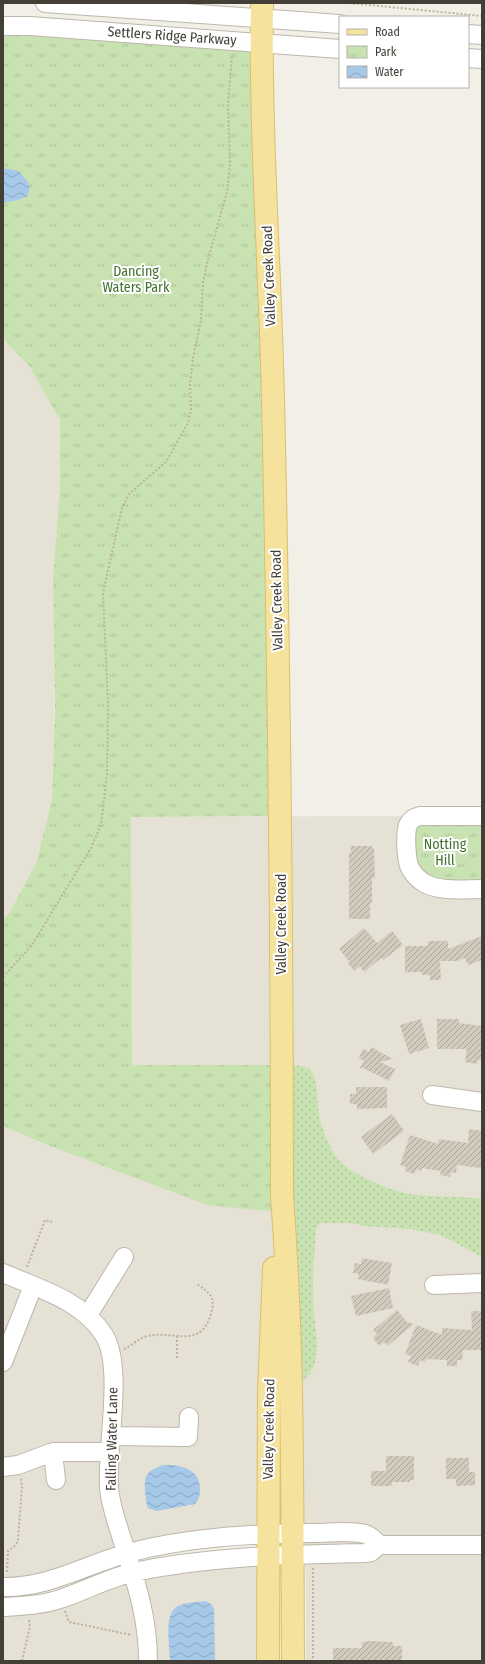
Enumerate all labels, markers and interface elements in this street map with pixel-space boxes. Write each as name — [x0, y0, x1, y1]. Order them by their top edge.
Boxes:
legend — [339, 16, 469, 88]
street label: Settlers Ridge Parkway — [107, 23, 238, 49]
text: Road — [375, 25, 400, 39]
text: Park — [375, 45, 397, 59]
text: Water — [375, 65, 404, 79]
street label: Valley Creek Road — [259, 225, 279, 327]
park label: Dancing Waters Park — [102, 263, 170, 296]
street label: Valley Creek Road — [268, 549, 286, 651]
park label: Notting Hill — [424, 836, 467, 869]
street label: Valley Creek Road — [273, 873, 290, 975]
street label: Valley Creek Road — [260, 1378, 278, 1480]
street label: Falling Water Lane — [103, 1387, 121, 1491]

